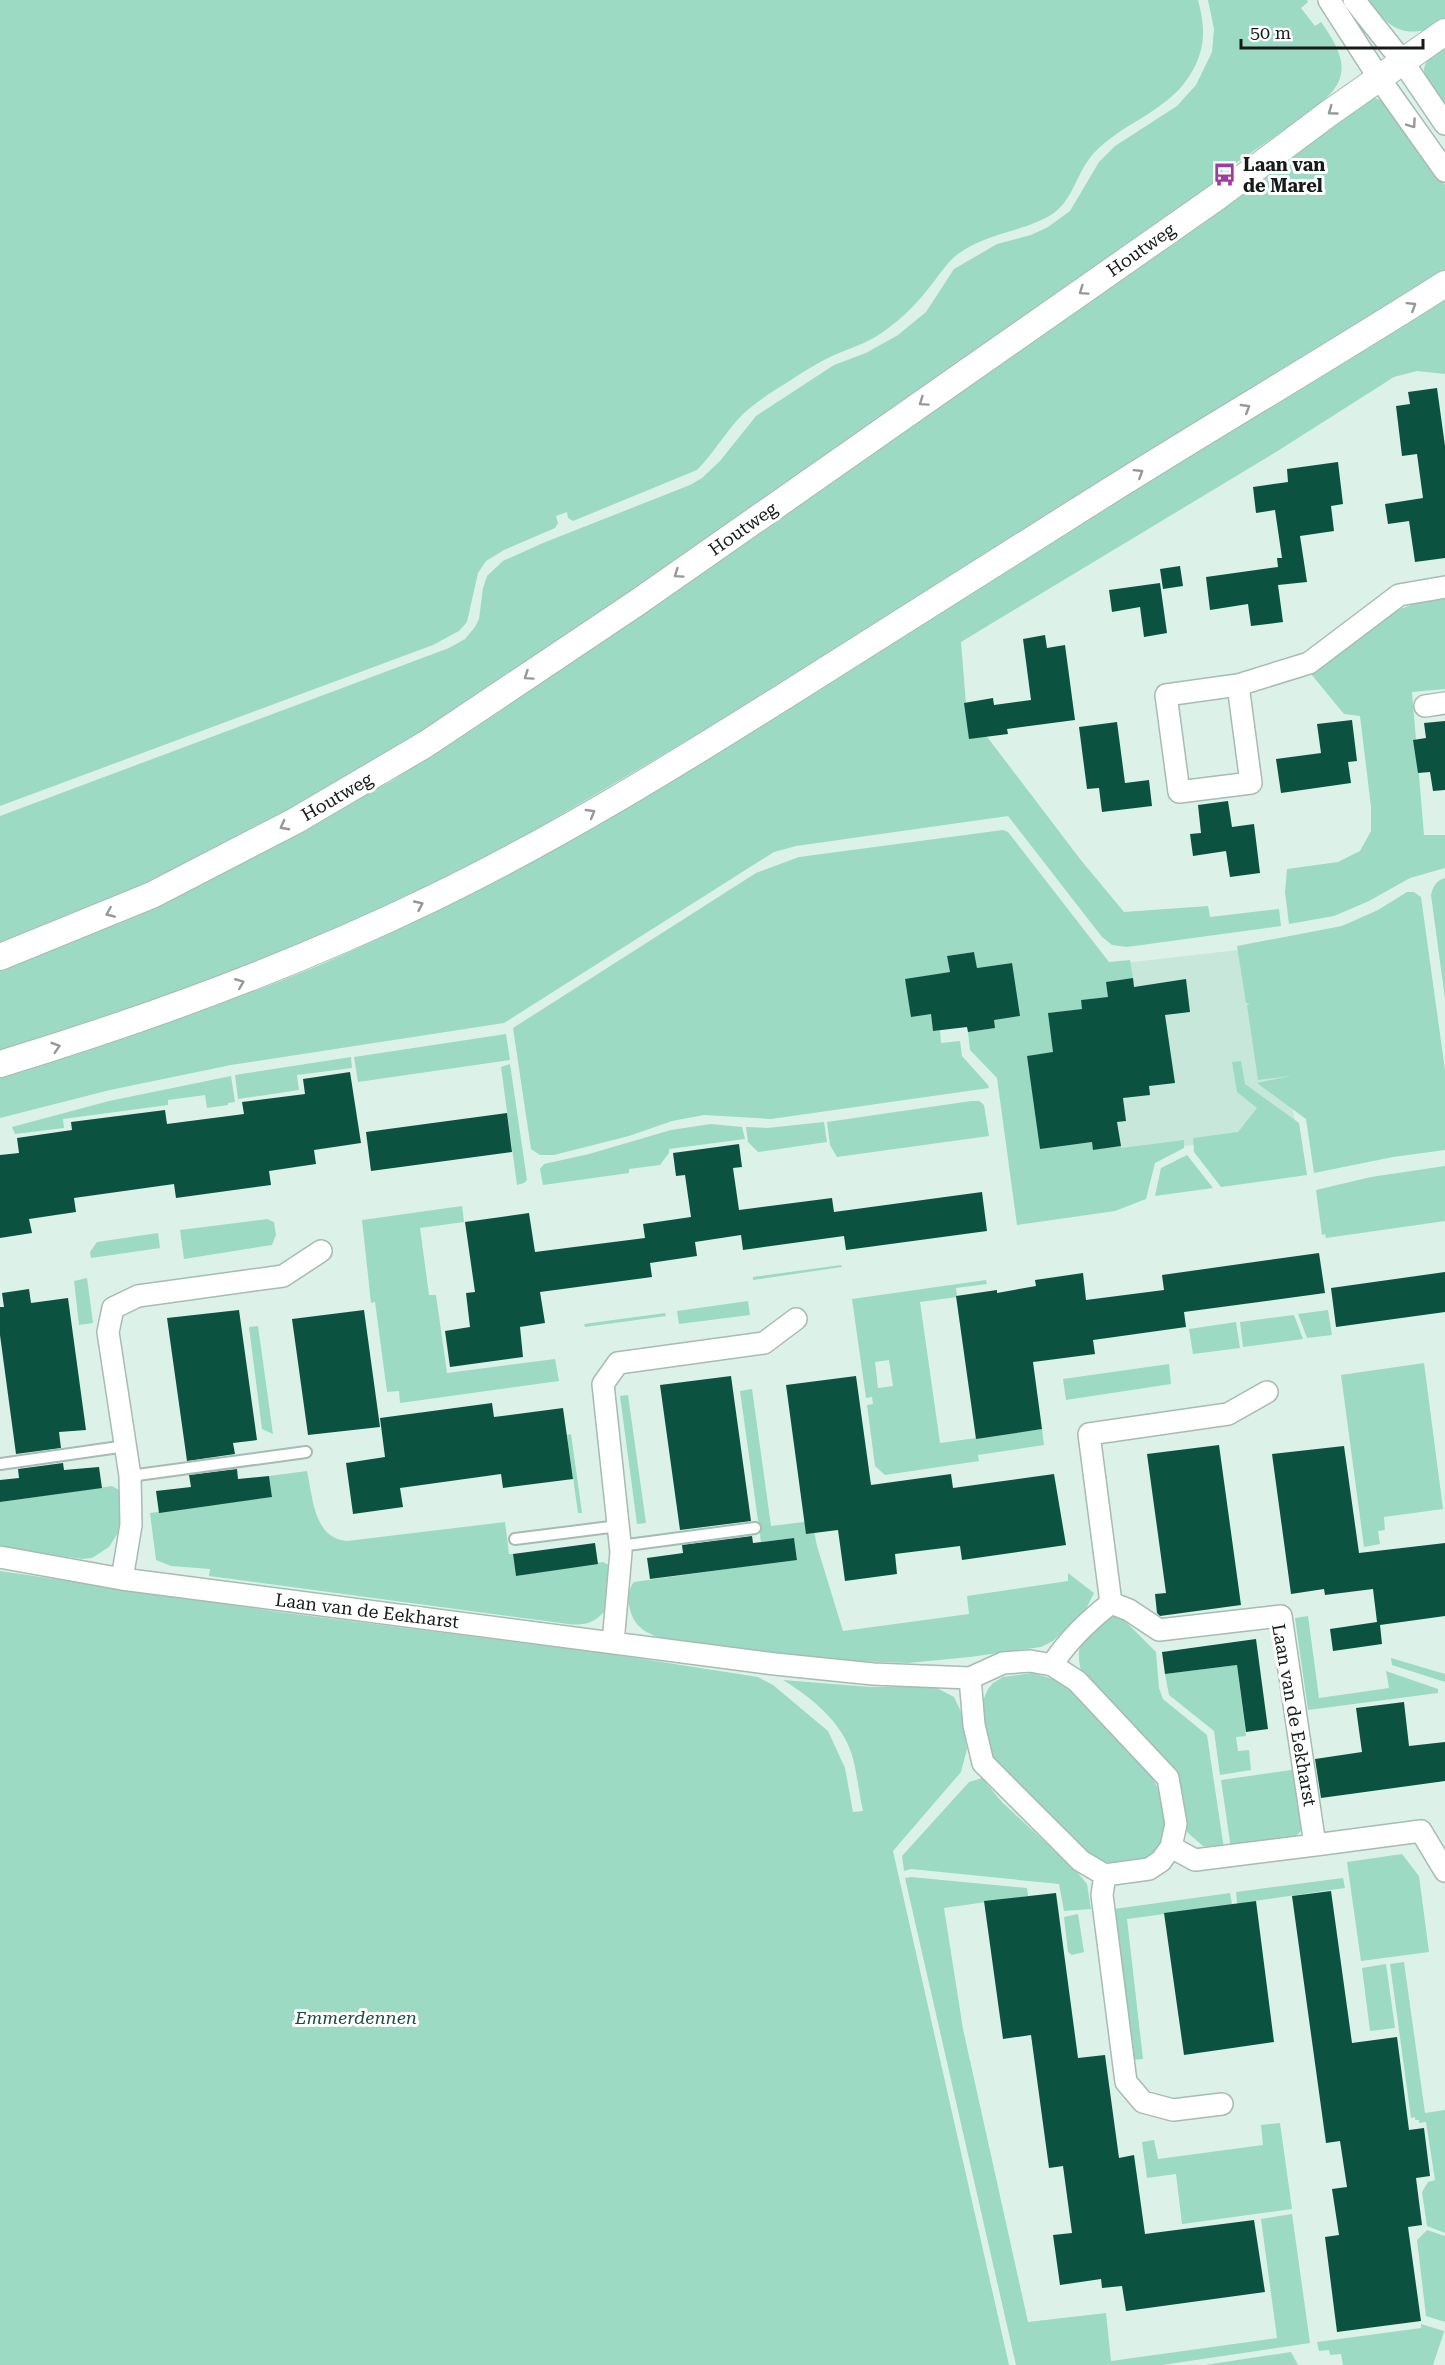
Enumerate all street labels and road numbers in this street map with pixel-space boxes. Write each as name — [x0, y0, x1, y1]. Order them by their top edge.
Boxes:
street label: Houtweg — [1103, 218, 1180, 281]
street label: Houtweg — [705, 497, 782, 560]
street label: Houtweg — [297, 767, 377, 825]
street label: Laan van de Eekharst — [274, 1589, 460, 1632]
street label: Laan van de Eekharst — [1268, 1622, 1321, 1808]

